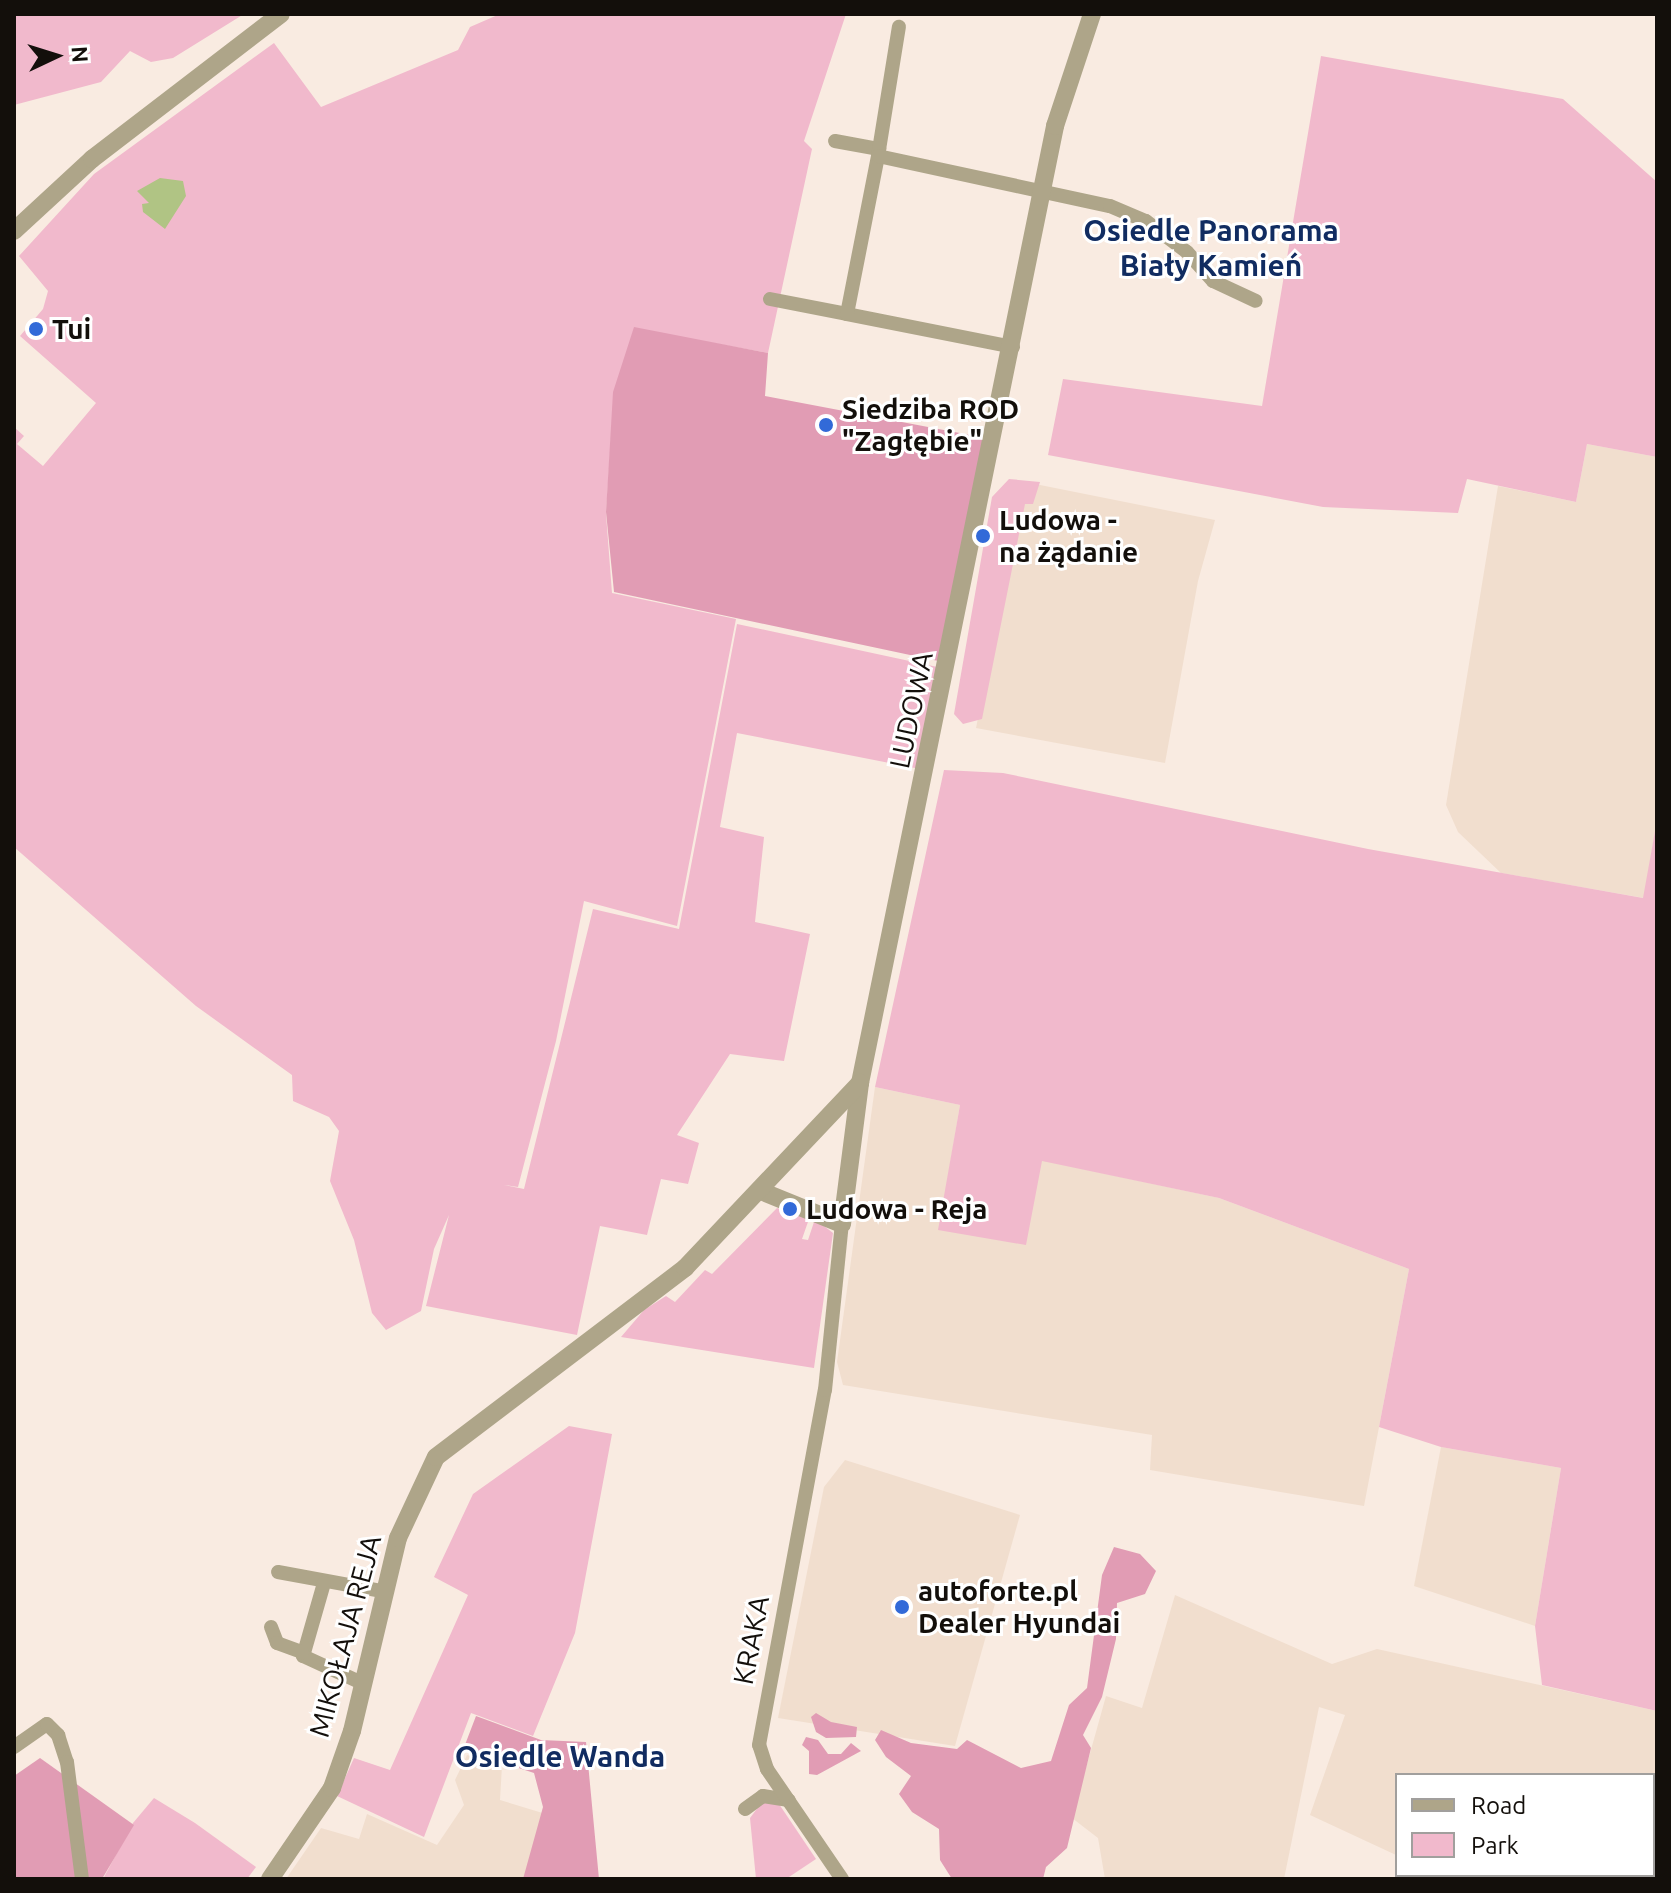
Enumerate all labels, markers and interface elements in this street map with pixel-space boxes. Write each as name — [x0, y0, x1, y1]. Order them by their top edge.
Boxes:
north arrow — [16, 16, 96, 96]
text: N — [67, 45, 93, 63]
district label: Osiedle Panorama Biały Kamień — [1083, 212, 1339, 282]
place label: Tui — [52, 312, 91, 346]
marker: Tui — [27, 320, 45, 338]
place label: Siedziba ROD "Zagłębie" — [842, 392, 1019, 458]
marker: Siedziba ROD "Zagłębie" — [817, 416, 835, 434]
place label: Ludowa - na żądanie — [999, 503, 1138, 569]
marker: Ludowa - na żądanie — [974, 527, 992, 545]
street label: LUDOWA — [882, 649, 940, 771]
place label: Ludowa - Reja — [806, 1192, 987, 1226]
marker: Ludowa - Reja — [781, 1200, 799, 1218]
street label: MIKOŁAJA REJA — [302, 1531, 388, 1741]
place label: autoforte.pl Dealer Hyundai — [918, 1574, 1120, 1640]
street label: KRAKA — [726, 1593, 776, 1687]
marker: autoforte.pl Dealer Hyundai — [893, 1598, 911, 1616]
district label: Osiedle Wanda — [455, 1738, 665, 1774]
legend — [1395, 1773, 1655, 1877]
text: Road — [1471, 1792, 1526, 1819]
text: Park — [1471, 1832, 1519, 1859]

